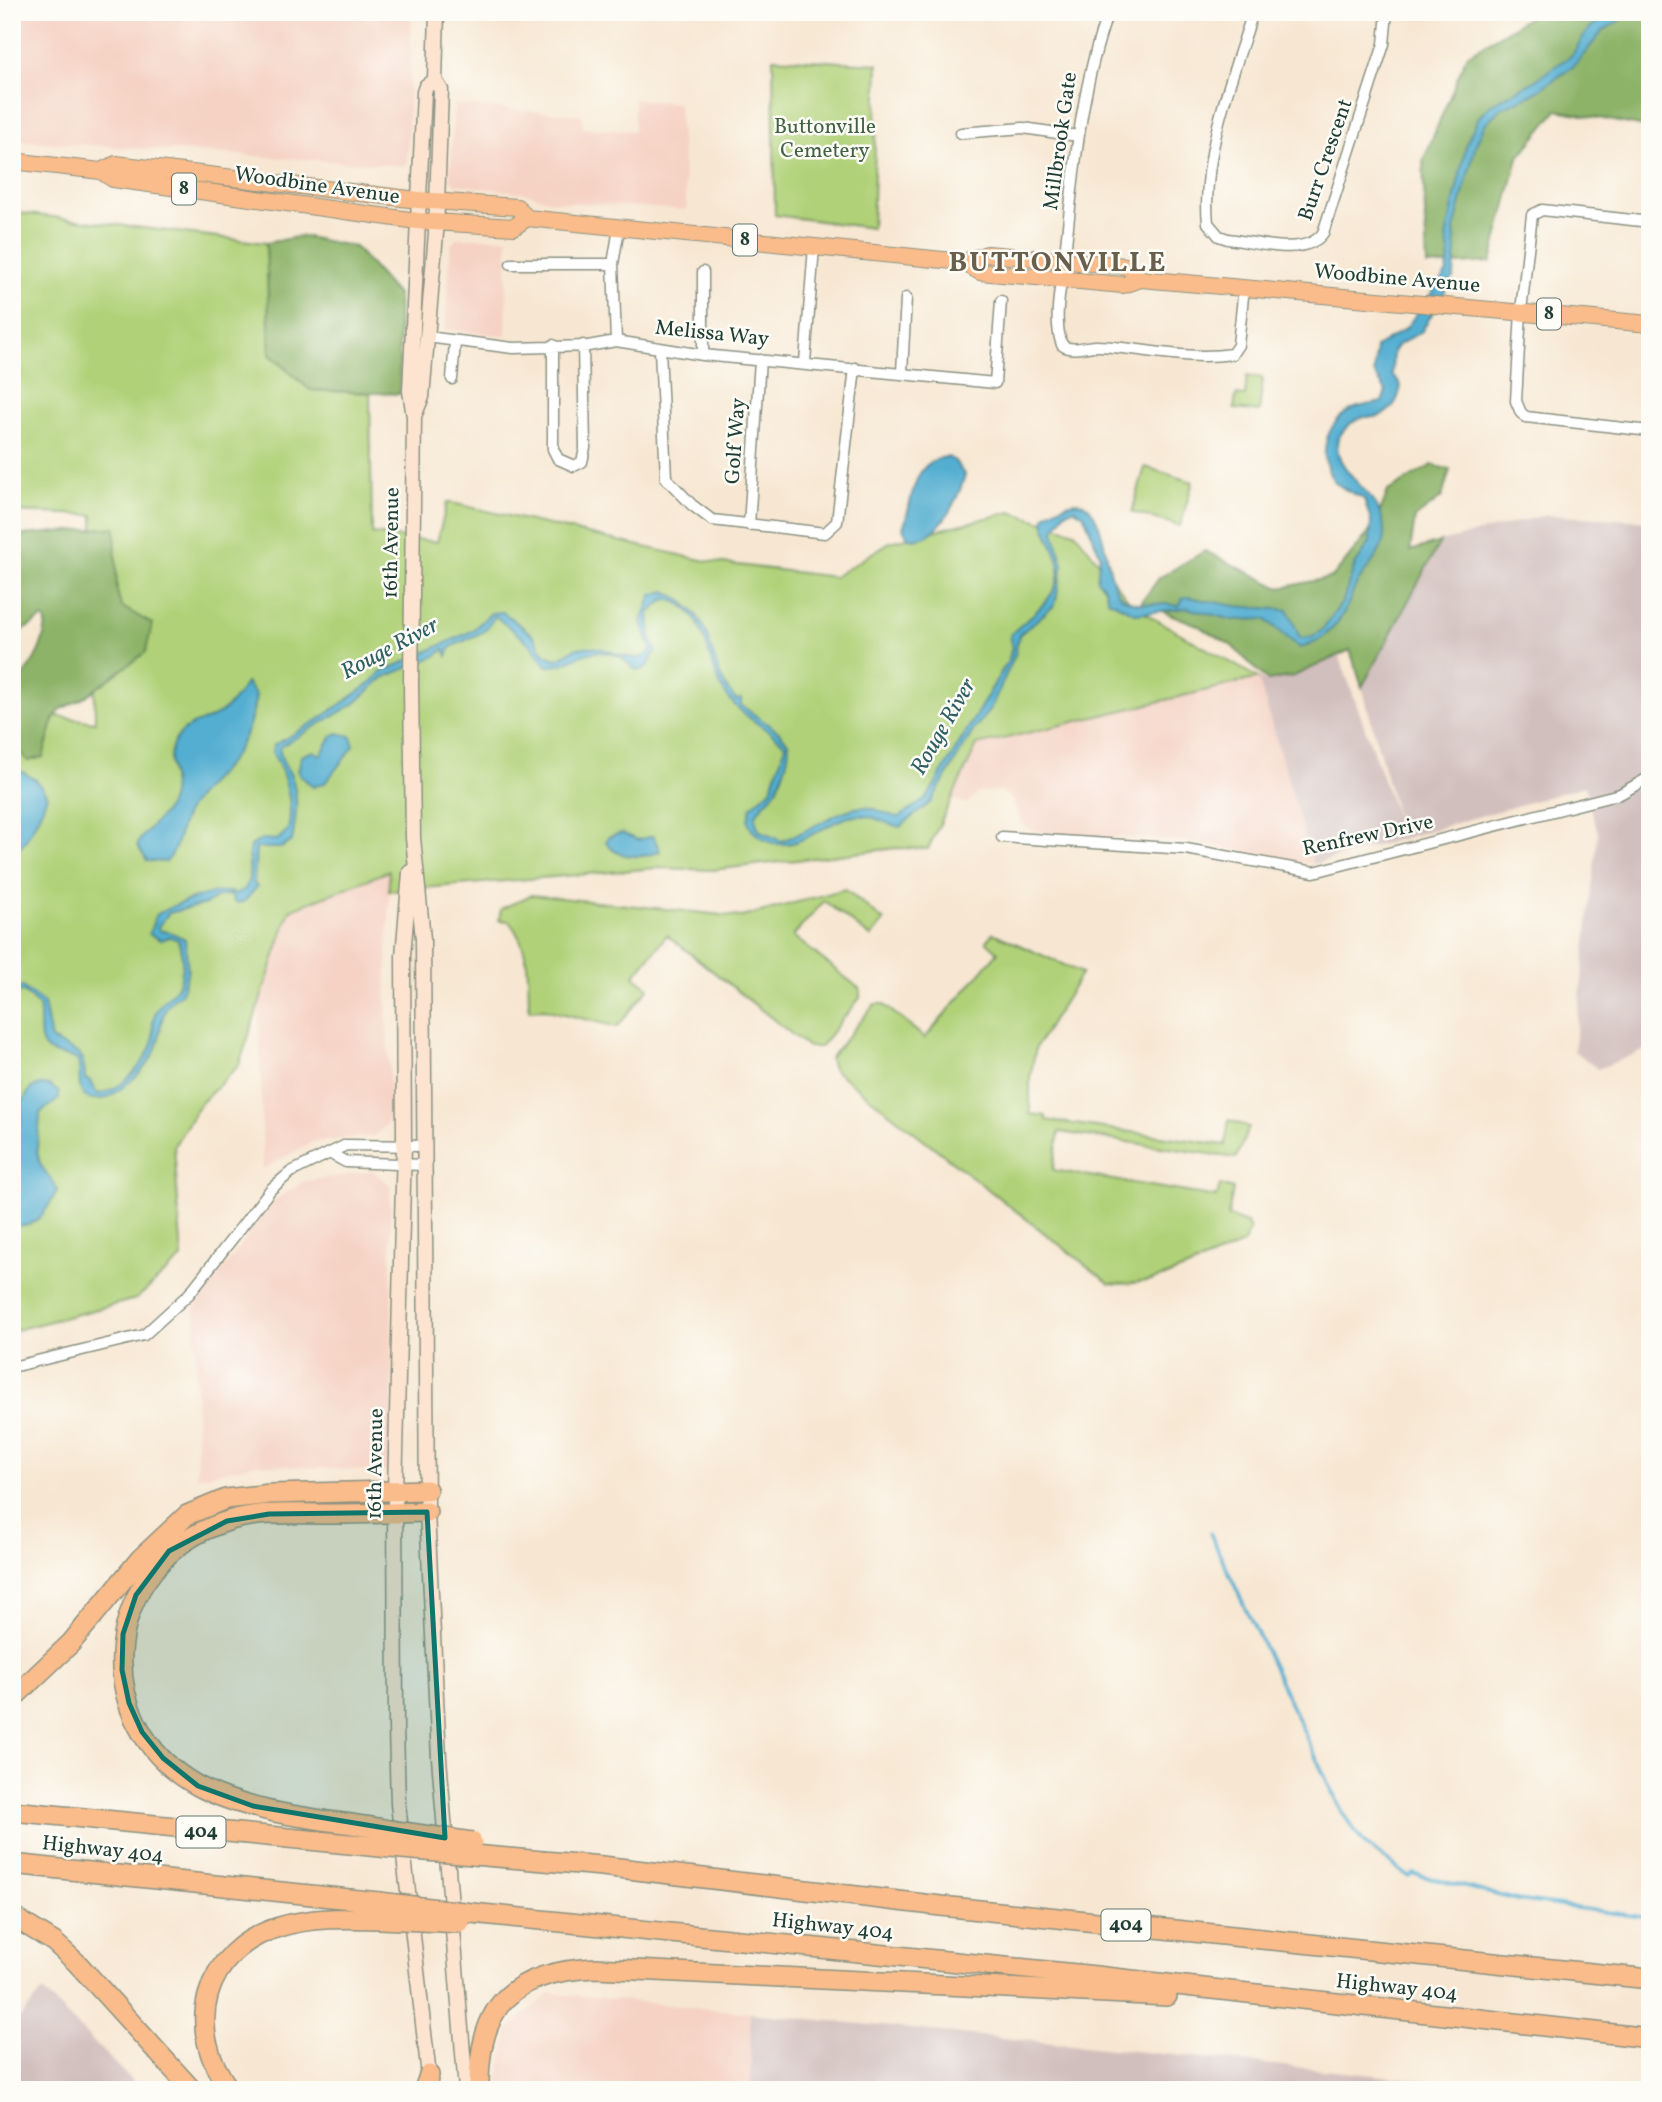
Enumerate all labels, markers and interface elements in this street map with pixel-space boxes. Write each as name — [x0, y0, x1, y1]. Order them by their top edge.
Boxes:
street label: Millbrook Gate — [1037, 70, 1085, 212]
street label: Burr Crescent — [1292, 95, 1360, 225]
park label: Buttonville Cemetery — [774, 113, 876, 166]
street label: Woodbine Avenue — [232, 160, 402, 212]
road number: 8 — [172, 174, 196, 204]
road number: 8 — [733, 224, 757, 256]
district label: BUTTONVILLE — [949, 244, 1167, 283]
street label: Woodbine Avenue — [1313, 257, 1481, 301]
road number: 8 — [1537, 298, 1561, 330]
street label: Melissa Way — [654, 314, 771, 354]
street label: Golf Way — [719, 396, 754, 485]
street label: 16th Avenue — [377, 487, 407, 599]
water label: Rouge River — [335, 610, 445, 688]
water label: Rouge River — [903, 672, 985, 781]
street label: Renfrew Drive — [1300, 808, 1436, 864]
street label: 16th Avenue — [361, 1408, 391, 1520]
road number: 404 — [176, 1816, 226, 1848]
street label: Highway 404 — [41, 1829, 165, 1871]
street label: Highway 404 — [771, 1906, 895, 1948]
road number: 404 — [1102, 1910, 1150, 1940]
street label: Highway 404 — [1335, 1967, 1459, 2009]

